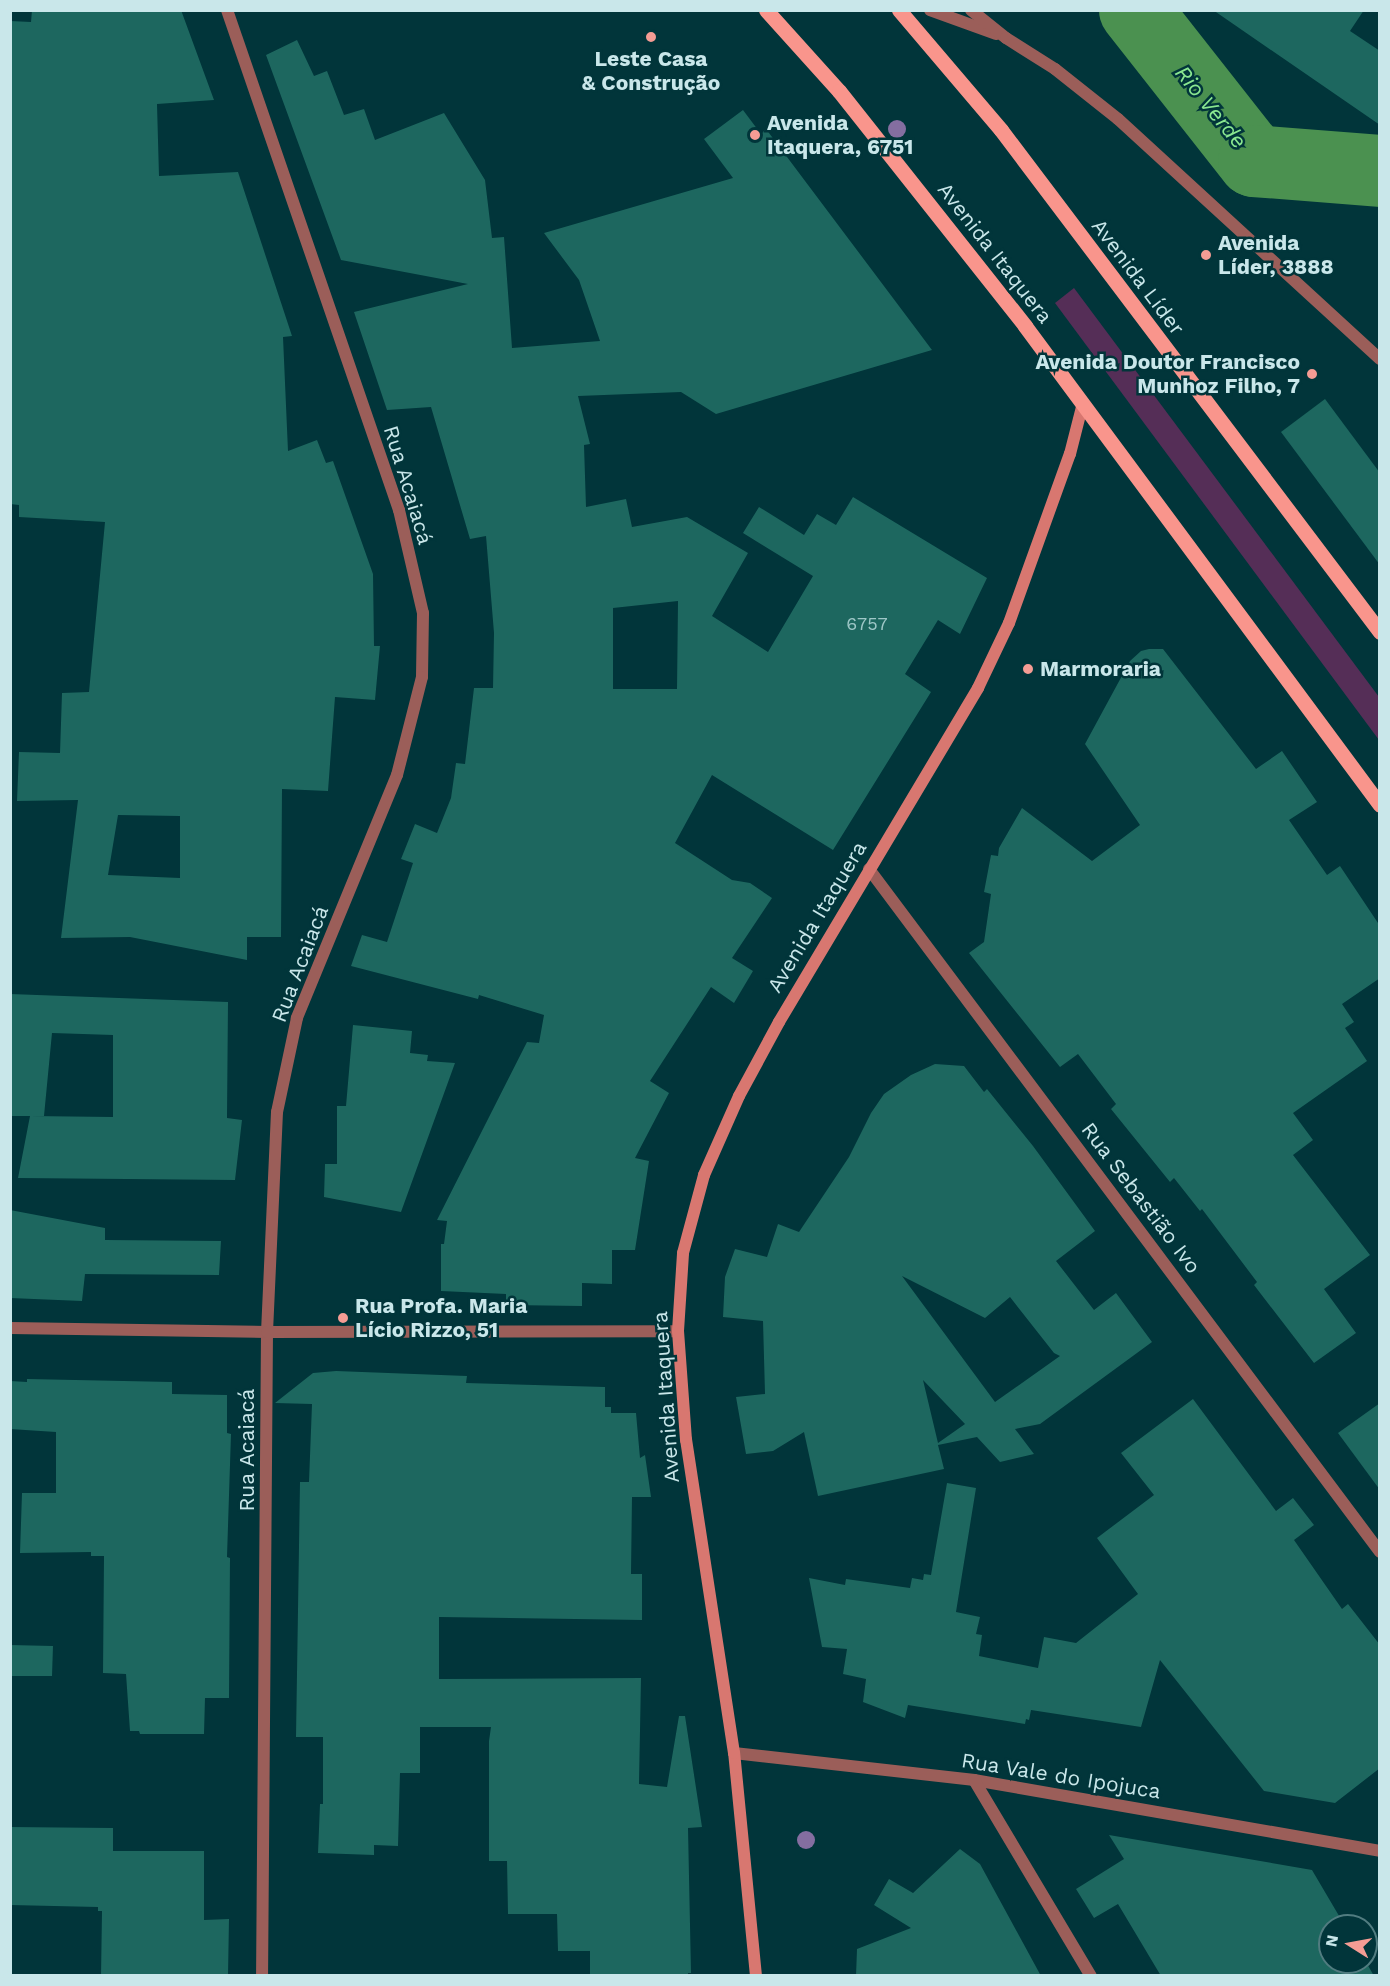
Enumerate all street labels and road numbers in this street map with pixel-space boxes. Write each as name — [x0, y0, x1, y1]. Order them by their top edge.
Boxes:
street label: Avenida Itaquera — [932, 177, 1058, 329]
street label: Avenida Líder — [1086, 214, 1190, 340]
street label: Rua Acaiacá — [378, 422, 438, 548]
street label: Avenida Itaquera — [762, 837, 872, 997]
street label: Rua Acaiacá — [266, 902, 334, 1026]
street label: Rua Sebastião Ivo — [1076, 1117, 1206, 1279]
street label: Avenida Itaquera — [647, 1310, 685, 1484]
street label: Rua Acaiacá — [234, 1388, 260, 1512]
street label: Rua Vale do Ipojuca — [959, 1748, 1163, 1804]

